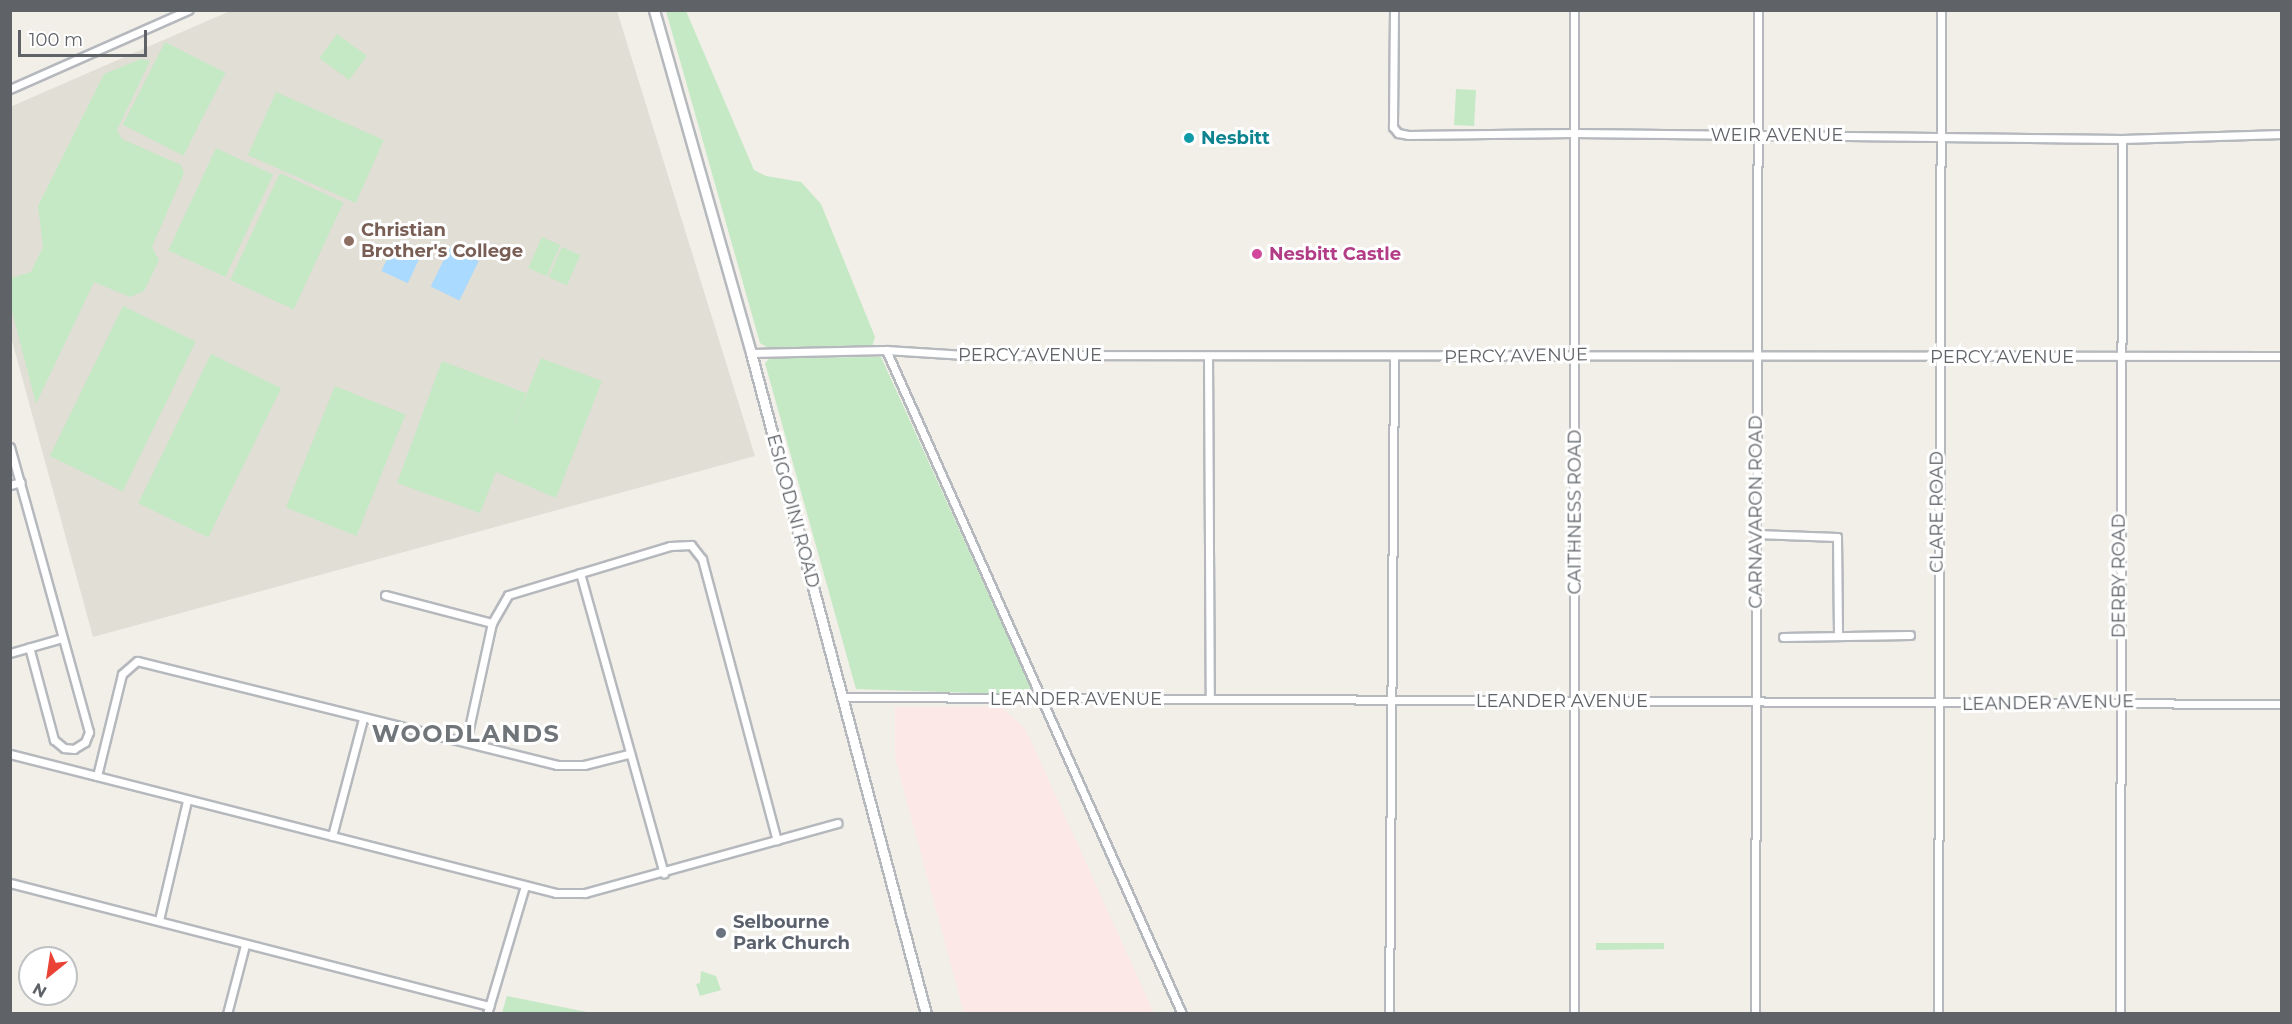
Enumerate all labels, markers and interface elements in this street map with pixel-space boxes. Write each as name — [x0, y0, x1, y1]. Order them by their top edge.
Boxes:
scale bar — [21, 18, 150, 56]
text: 100 m — [29, 29, 83, 51]
street label: WEIR AVENUE — [1711, 124, 1843, 146]
place label: Nesbitt — [1201, 127, 1270, 149]
marker: Nesbitt — [1182, 131, 1196, 145]
place label: Christian Brother's College — [361, 220, 523, 262]
marker: Christian Brother's College — [342, 234, 356, 248]
place label: Nesbitt Castle — [1269, 243, 1401, 265]
marker: Nesbitt Castle — [1250, 247, 1264, 261]
street label: PERCY AVENUE — [958, 344, 1102, 366]
street label: PERCY AVENUE — [1444, 344, 1588, 368]
street label: PERCY AVENUE — [1930, 346, 2074, 368]
street label: CARNAVARON ROAD — [1745, 415, 1767, 609]
street label: CAITHNESS ROAD — [1564, 430, 1586, 594]
street label: ESIGODINI ROAD — [762, 432, 824, 590]
street label: CLARE ROAD — [1926, 451, 1948, 573]
street label: DERBY ROAD — [2108, 514, 2130, 638]
street label: LEANDER AVENUE — [990, 688, 1162, 710]
street label: LEANDER AVENUE — [1476, 690, 1648, 712]
street label: LEANDER AVENUE — [1962, 691, 2134, 715]
district label: WOODLANDS — [372, 720, 560, 748]
place label: Selbourne Park Church — [733, 912, 850, 954]
marker: Selbourne Park Church — [714, 926, 728, 940]
north arrow — [18, 946, 78, 1006]
text: N — [29, 979, 50, 1002]

